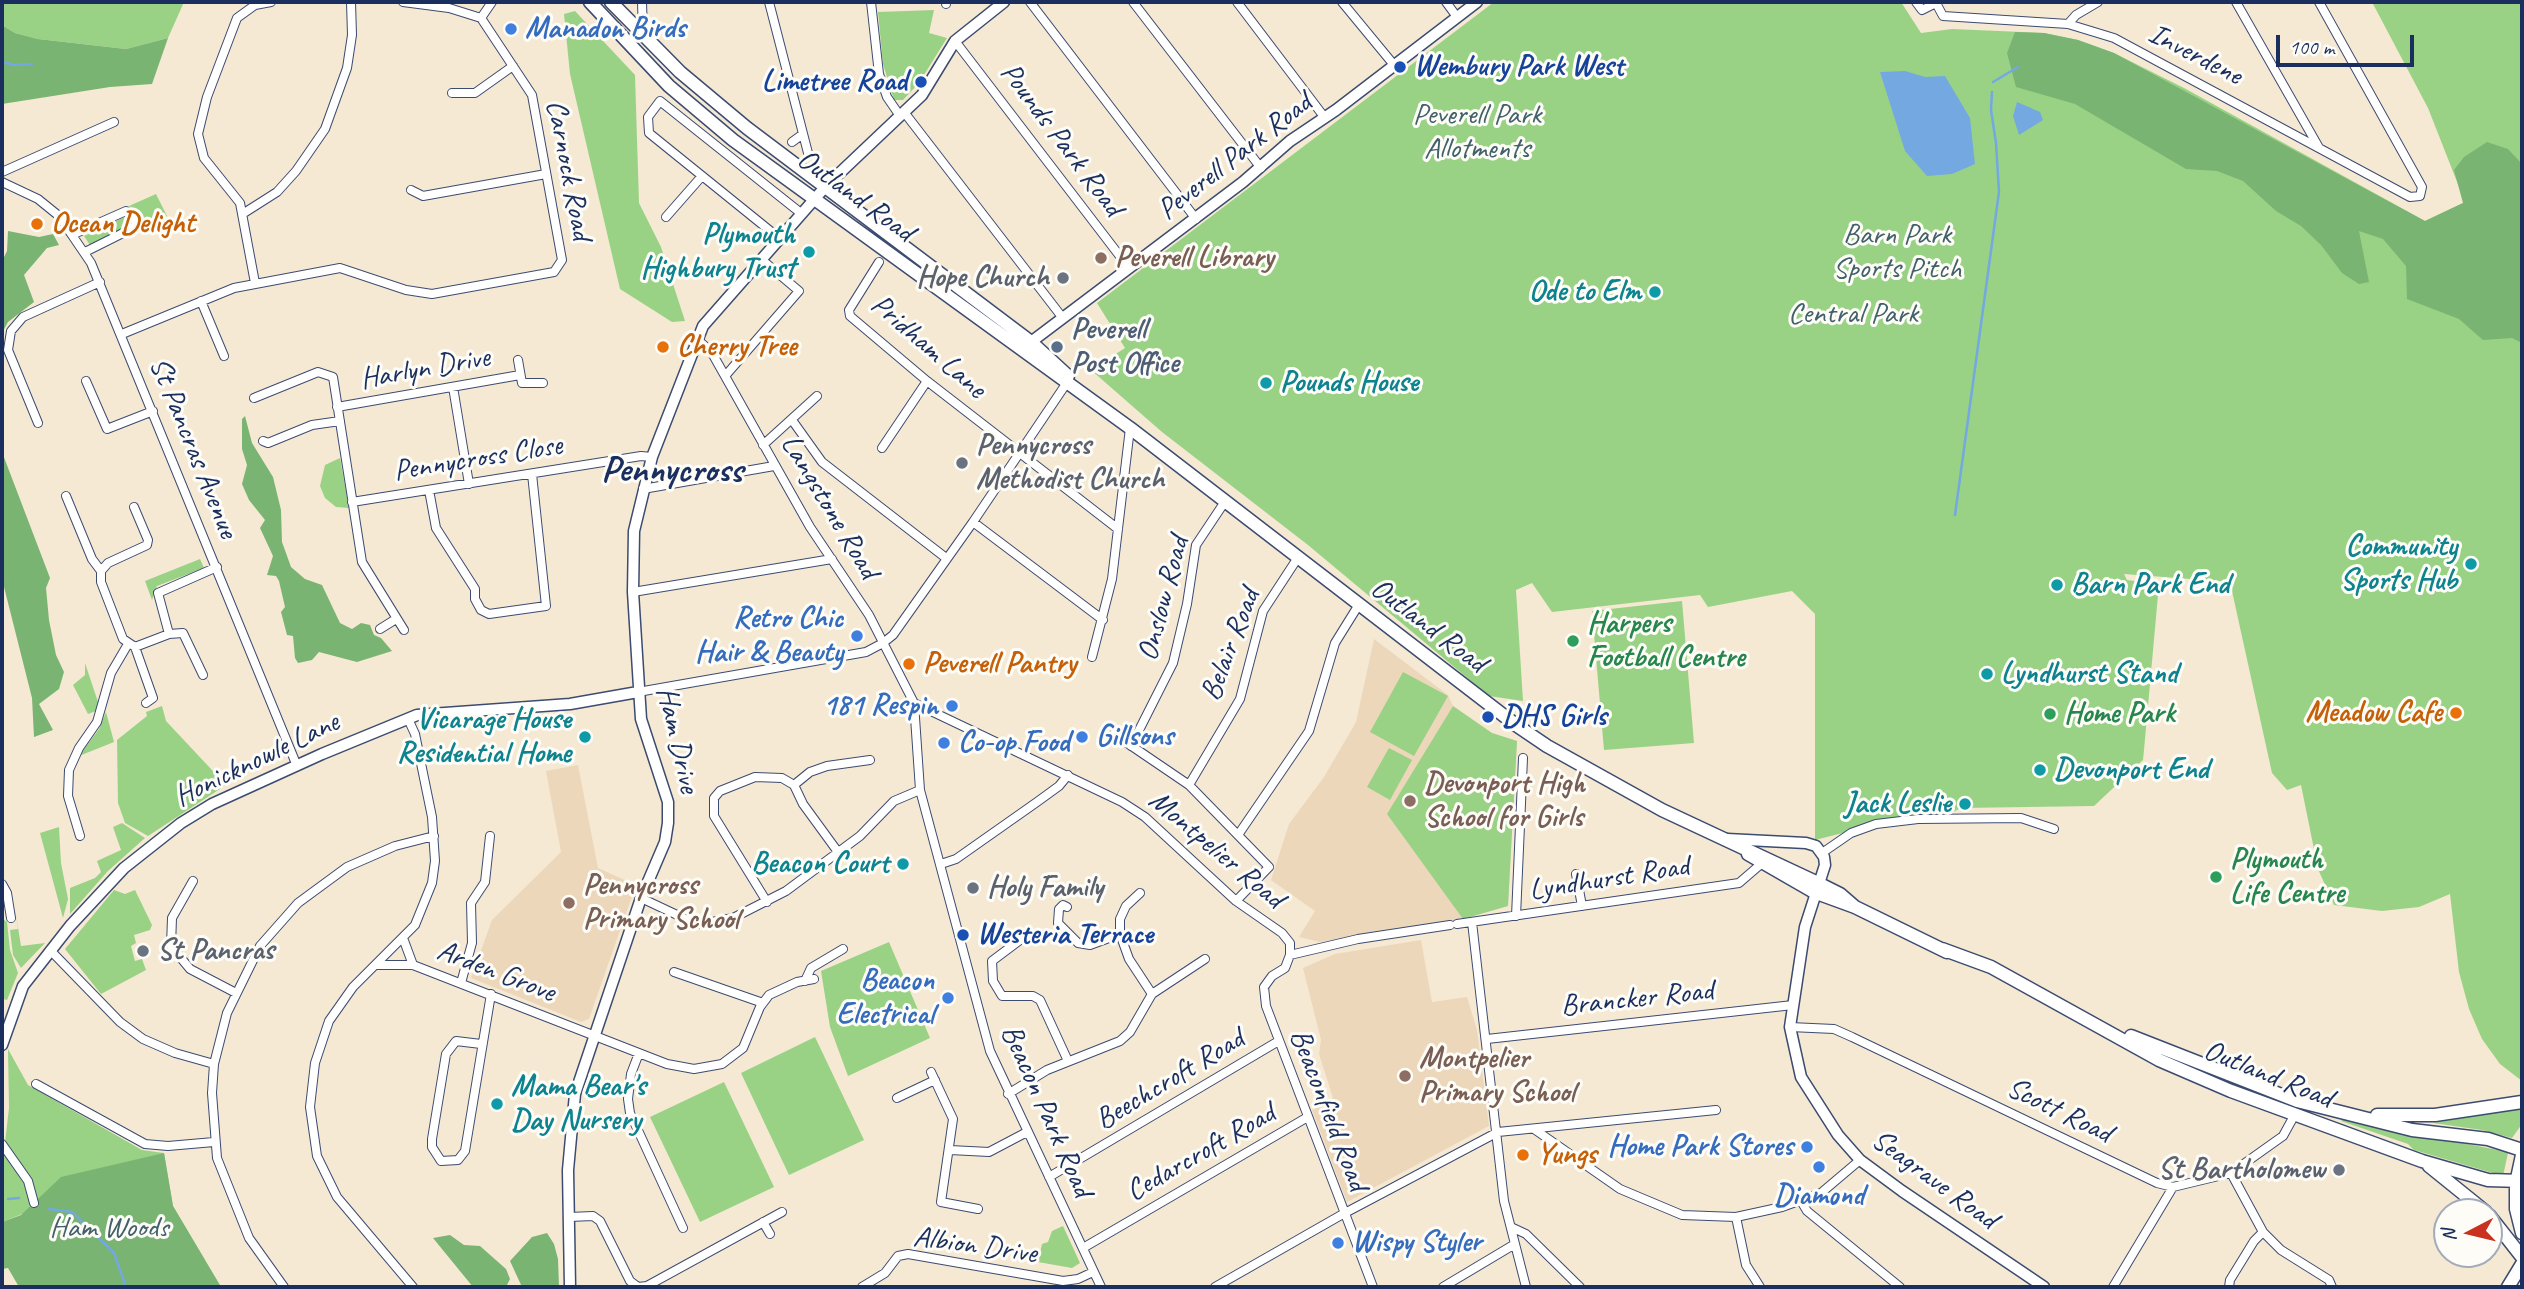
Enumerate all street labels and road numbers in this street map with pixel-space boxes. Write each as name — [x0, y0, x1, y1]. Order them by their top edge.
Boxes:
street label: Inverdene — [2142, 16, 2248, 94]
street label: Pounds Park Road — [992, 56, 1130, 224]
street label: Peverell Park Road — [1151, 86, 1319, 228]
street label: Carnock Road — [537, 97, 599, 243]
street label: Outland Road — [789, 142, 921, 250]
street label: Pridham Lane — [863, 287, 993, 407]
street label: Harlyn Drive — [357, 340, 493, 398]
street label: St Pancras Avenue — [140, 352, 246, 544]
street label: Pennycross Close — [391, 428, 565, 490]
street label: Langstone Road — [772, 429, 886, 585]
street label: Onslow Road — [1130, 533, 1198, 665]
street label: Outland Road — [1363, 571, 1493, 681]
street label: Belair Road — [1193, 584, 1269, 706]
street label: Ham Drive — [647, 683, 707, 797]
street label: Honicknowle Lane — [169, 705, 345, 815]
street label: Montpelier Road — [1141, 783, 1291, 917]
street label: Lyndhurst Road — [1527, 849, 1691, 909]
street label: Arden Grove — [432, 933, 560, 1011]
street label: Brancker Road — [1559, 973, 1715, 1025]
street label: Beacon Park Road — [992, 1019, 1100, 1203]
street label: Beechcroft Road — [1089, 1022, 1251, 1138]
street label: Beaconfield Road — [1281, 1024, 1375, 1196]
street label: Outland Road — [2198, 1033, 2338, 1117]
street label: Scott Road — [2001, 1070, 2117, 1152]
street label: Cedarcroft Road — [1120, 1096, 1282, 1210]
street label: Seagrave Road — [1864, 1122, 2004, 1238]
street label: Albion Drive — [911, 1220, 1039, 1272]

